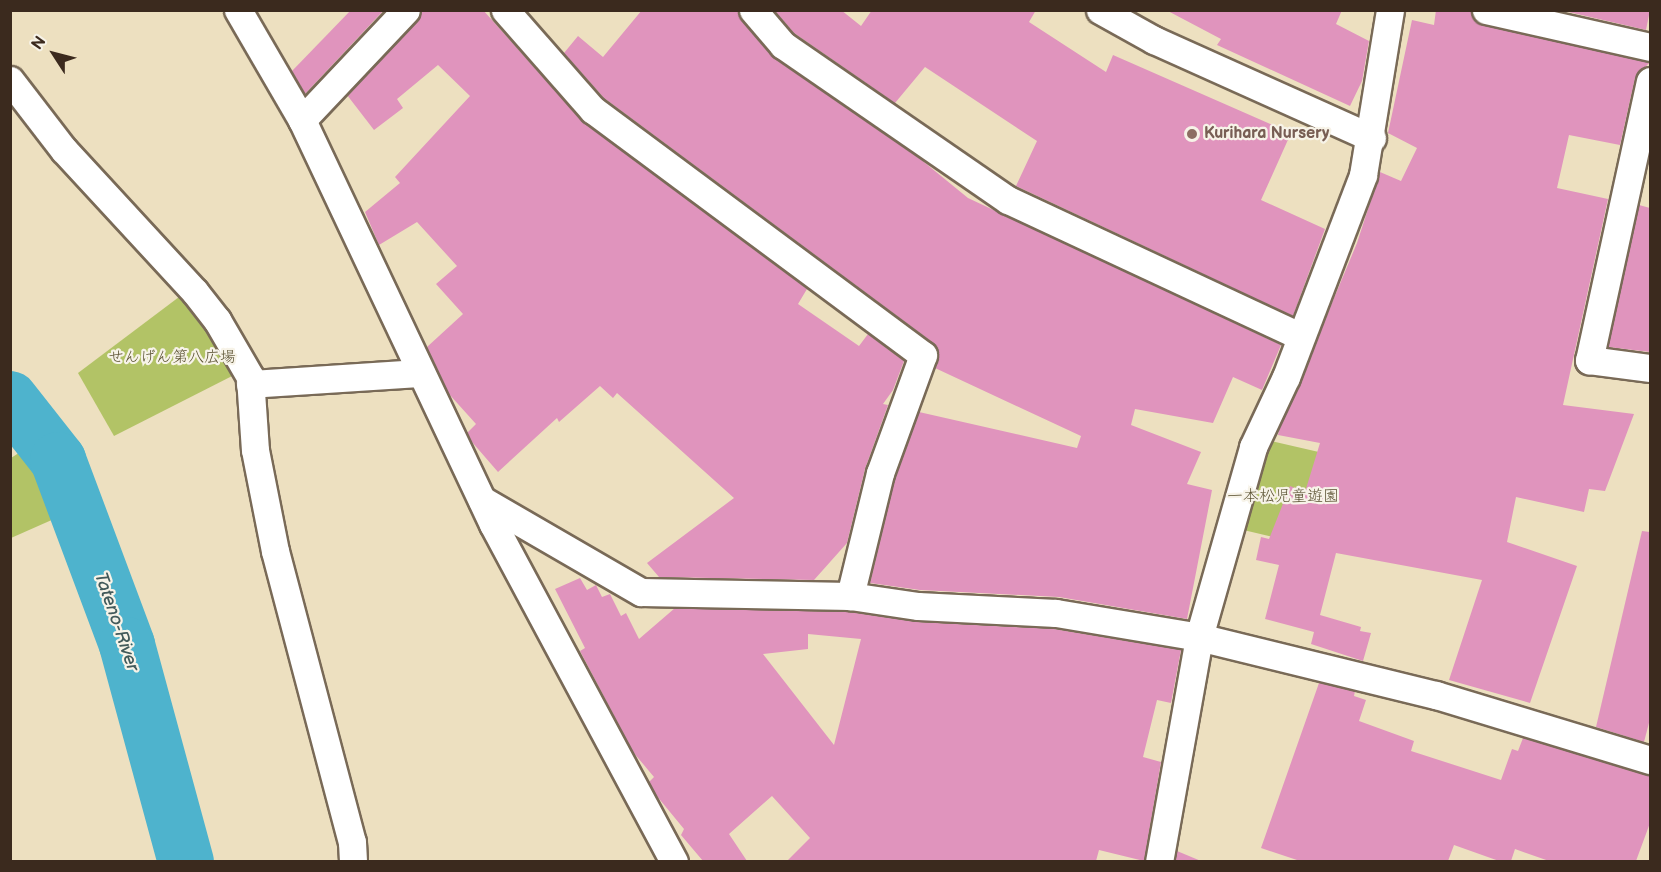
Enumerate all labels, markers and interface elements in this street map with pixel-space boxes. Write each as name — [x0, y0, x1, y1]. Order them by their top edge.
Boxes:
north arrow — [24, 24, 84, 84]
text: N — [28, 33, 50, 54]
place label: Kurihara Nursery — [1204, 124, 1329, 144]
marker: Kurihara Nursery — [1185, 127, 1199, 141]
park label: せんげん第八広場 — [108, 348, 236, 368]
park label: 一本松児童遊園 — [1227, 487, 1339, 507]
water label: Tateno-River — [89, 570, 143, 674]

